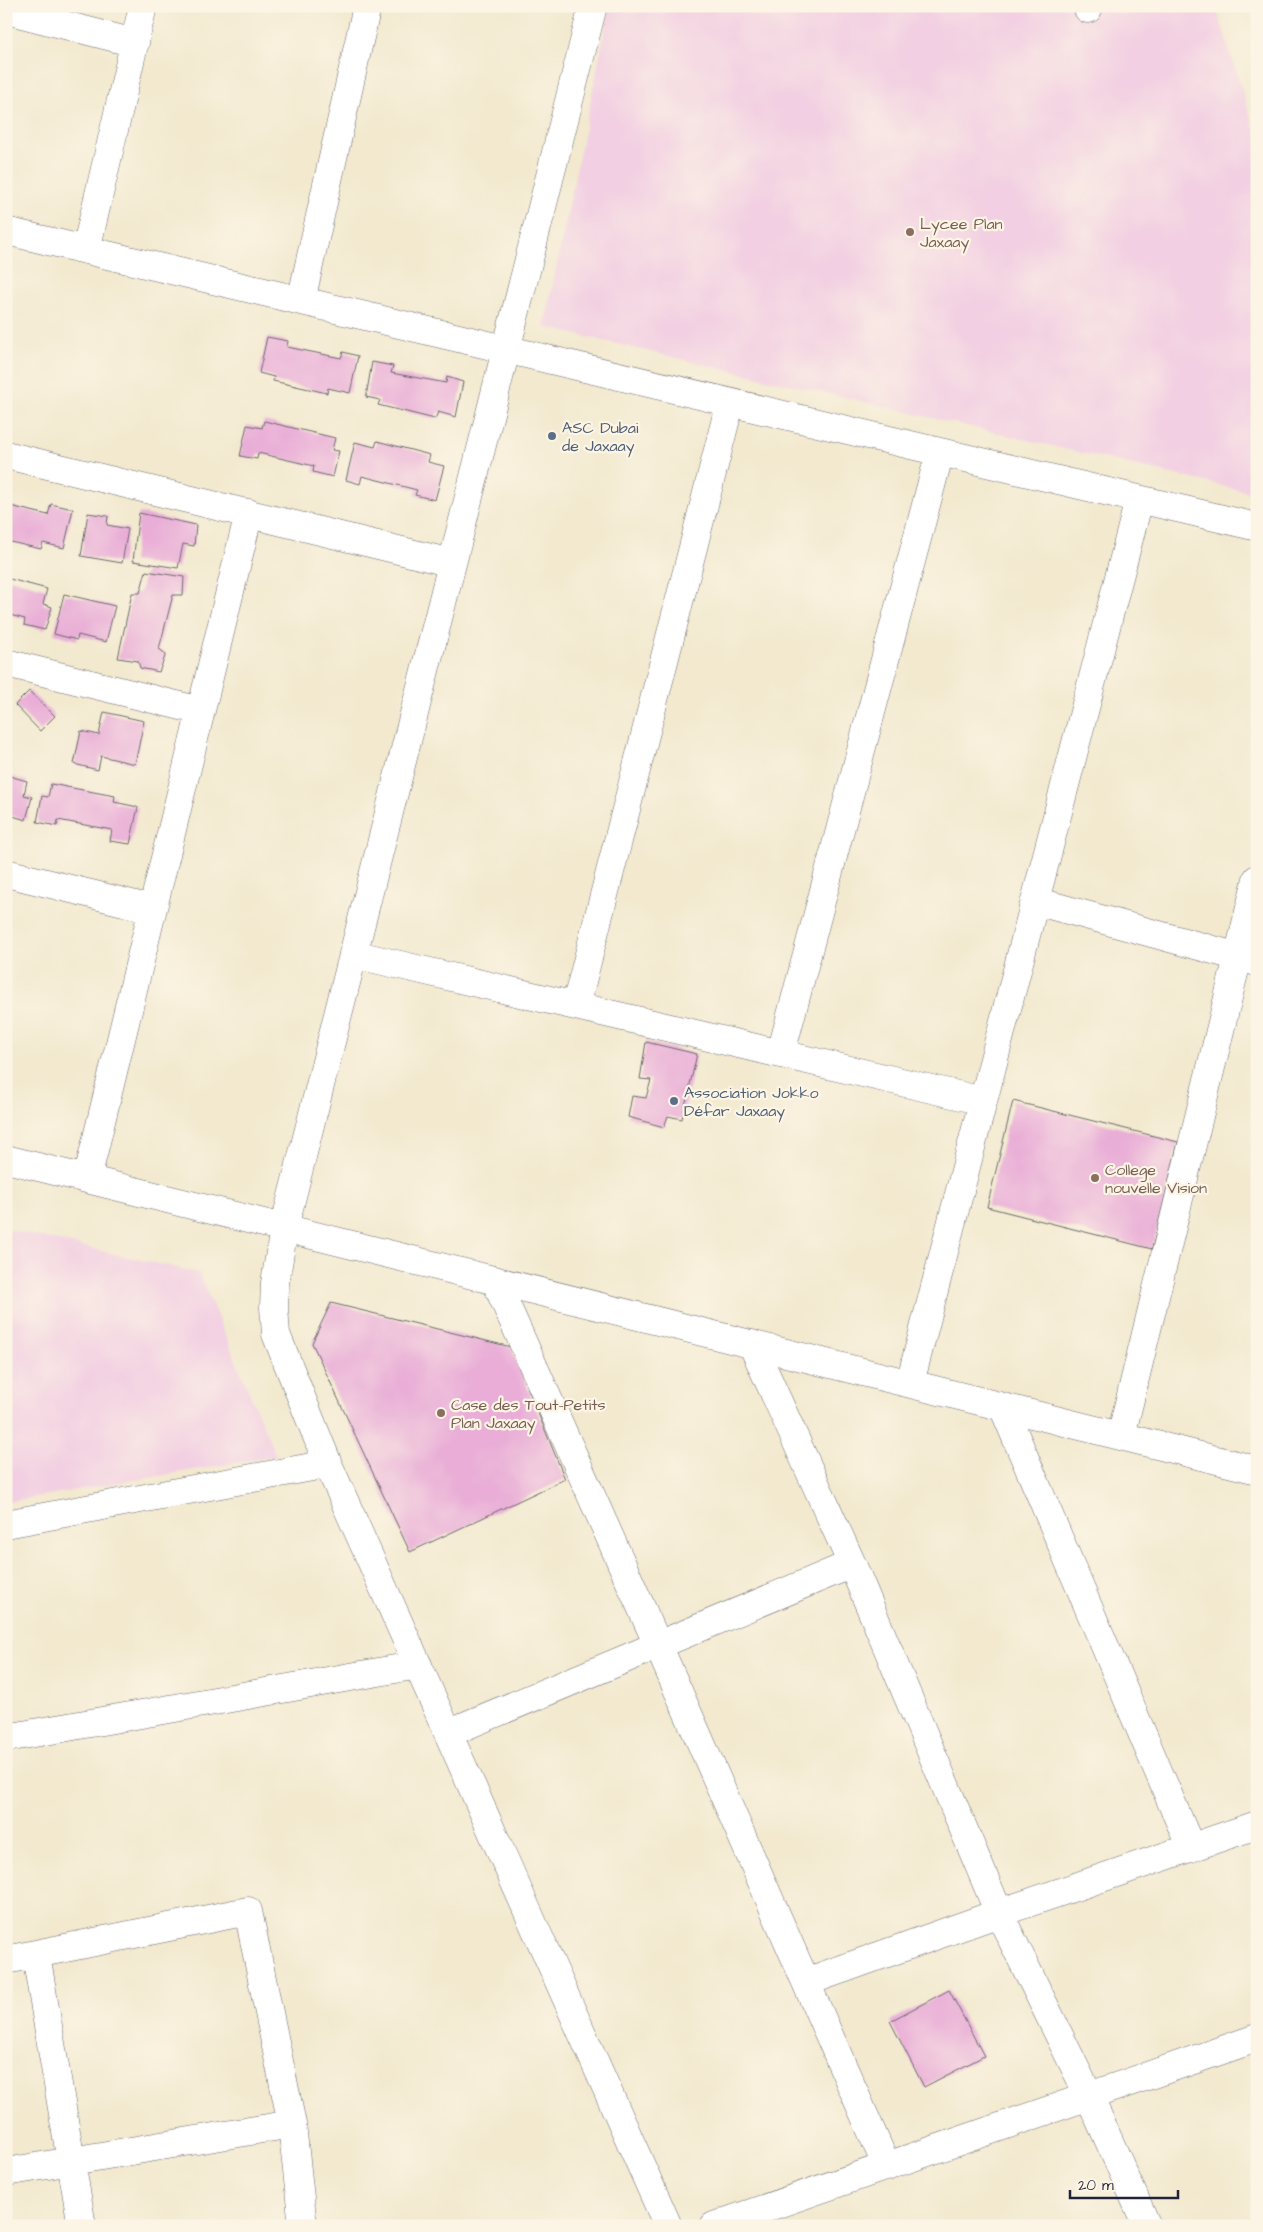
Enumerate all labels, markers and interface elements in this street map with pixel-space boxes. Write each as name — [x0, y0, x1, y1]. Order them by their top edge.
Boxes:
place label: Lycee Plan Jaxaay — [920, 213, 1003, 254]
marker: Lycee Plan Jaxaay — [904, 226, 916, 238]
place label: ASC Dubai de Jaxaay — [562, 417, 639, 458]
marker: ASC Dubai de Jaxaay — [546, 430, 558, 442]
place label: Association Jokko Défar Jaxaay — [684, 1082, 818, 1123]
marker: Association Jokko Défar Jaxaay — [668, 1095, 680, 1107]
place label: College nouvelle Vision — [1105, 1159, 1207, 1199]
marker: College nouvelle Vision — [1089, 1172, 1101, 1184]
place label: Case des Tout-Petits Plan Jaxaay — [451, 1394, 606, 1435]
marker: Case des Tout-Petits Plan Jaxaay — [435, 1407, 447, 1419]
scale bar — [1070, 2167, 1178, 2199]
text: 20 m — [1078, 2175, 1114, 2196]

